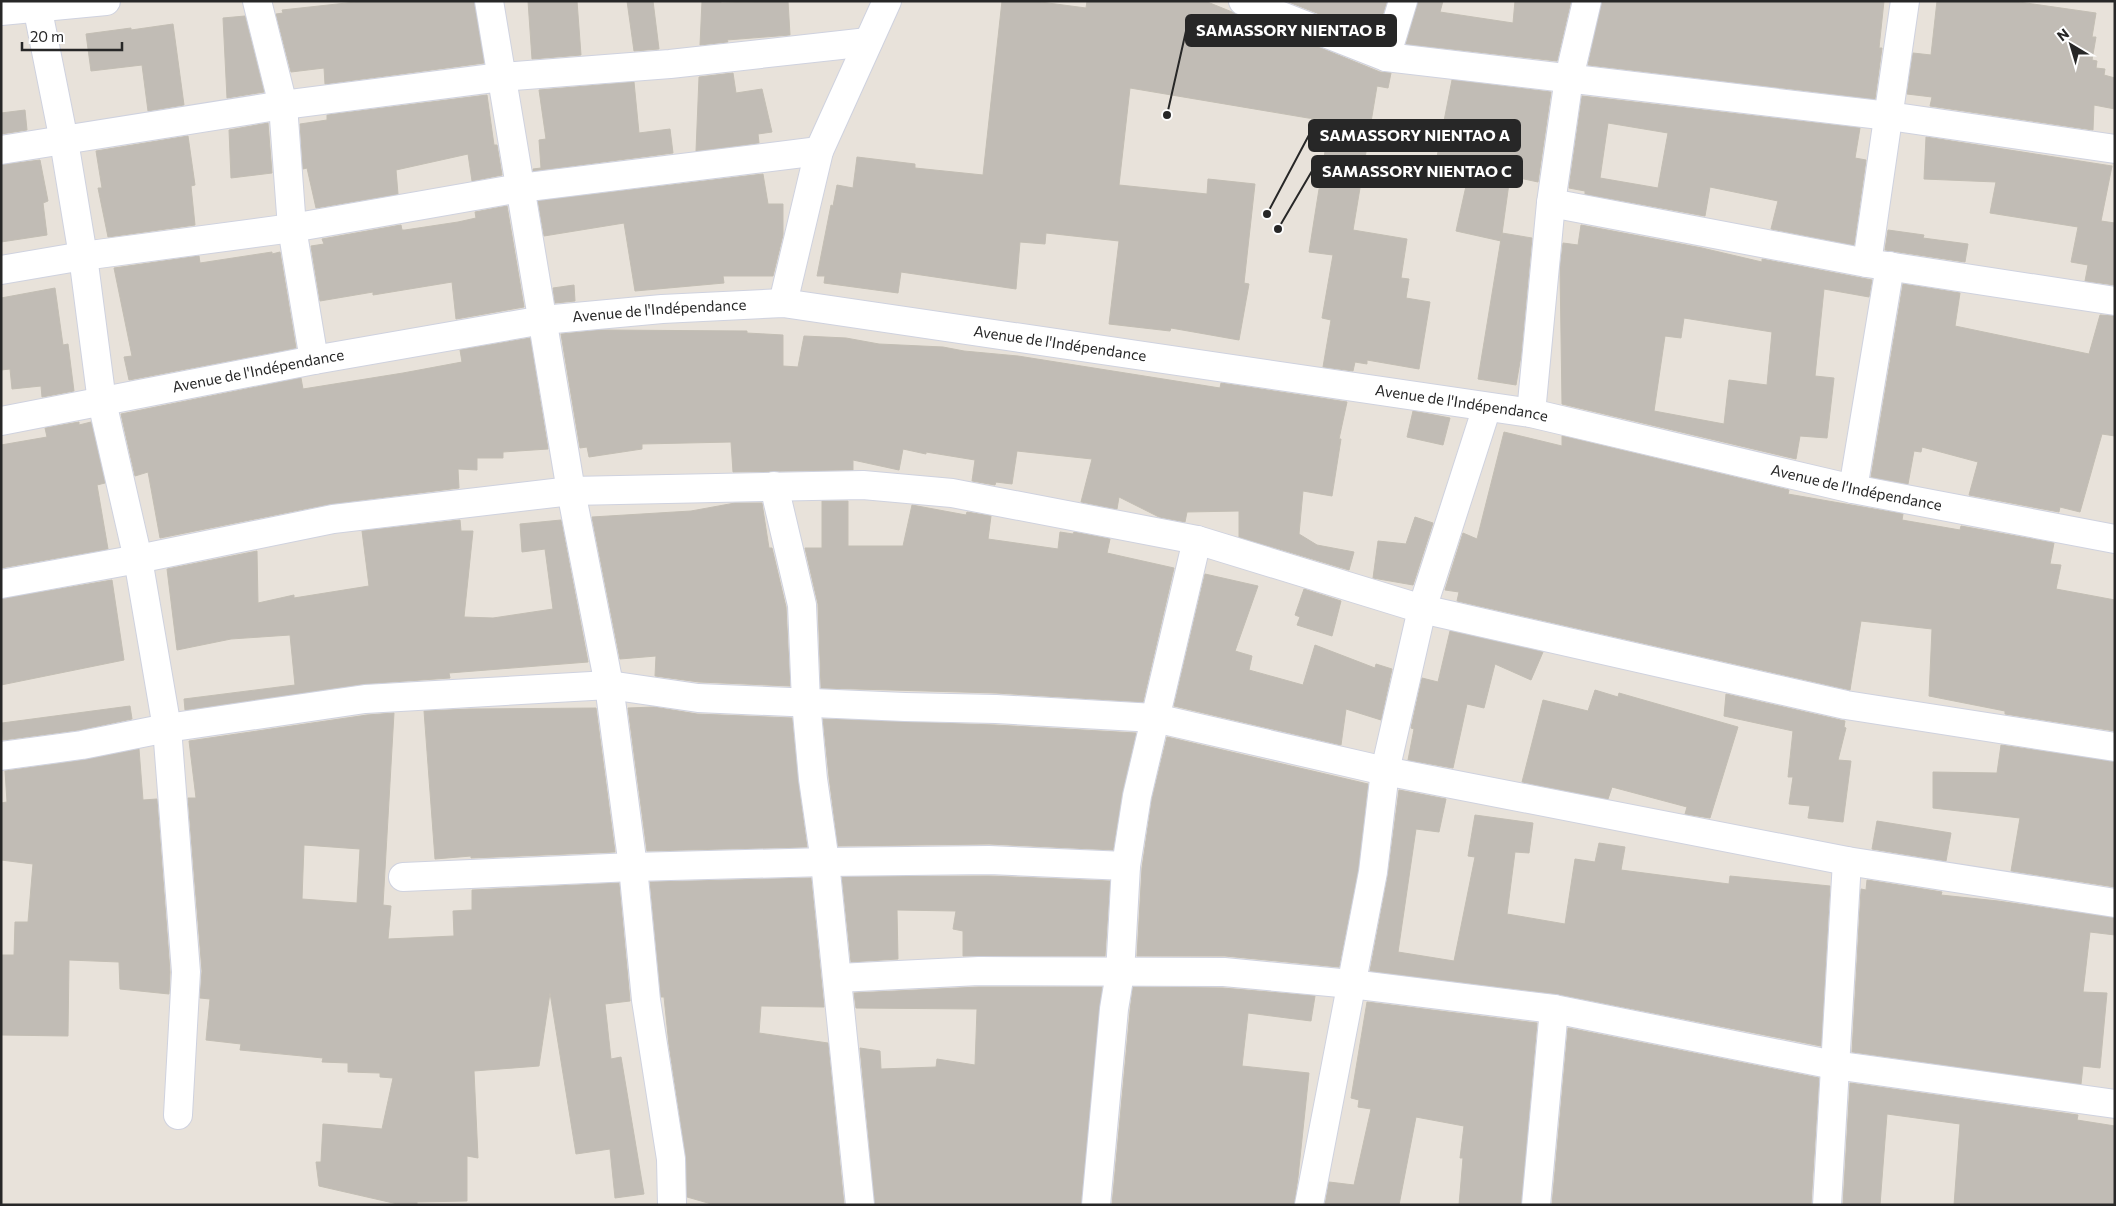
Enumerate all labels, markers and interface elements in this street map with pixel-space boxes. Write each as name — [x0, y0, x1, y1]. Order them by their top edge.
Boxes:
callout: SAMASSORY NIENTAO B — [1186, 15, 1396, 46]
scale bar — [22, 20, 122, 52]
text: SAMASSORY NIENTAO B — [1196, 20, 1386, 39]
north arrow — [2046, 20, 2096, 70]
text: N — [2053, 24, 2072, 44]
text: 20 m — [30, 27, 64, 45]
callout: SAMASSORY NIENTAO A — [1309, 120, 1520, 151]
text: SAMASSORY NIENTAO A — [1320, 125, 1511, 144]
callout: SAMASSORY NIENTAO C — [1312, 156, 1522, 187]
text: SAMASSORY NIENTAO C — [1322, 161, 1512, 180]
street label: Avenue de l'Indépendance — [571, 295, 747, 325]
street label: Avenue de l'Indépendance — [973, 321, 1148, 364]
street label: Avenue de l'Indépendance — [171, 345, 345, 395]
street label: Avenue de l'Indépendance — [1374, 380, 1550, 425]
street label: Avenue de l'Indépendance — [1769, 460, 1944, 514]

